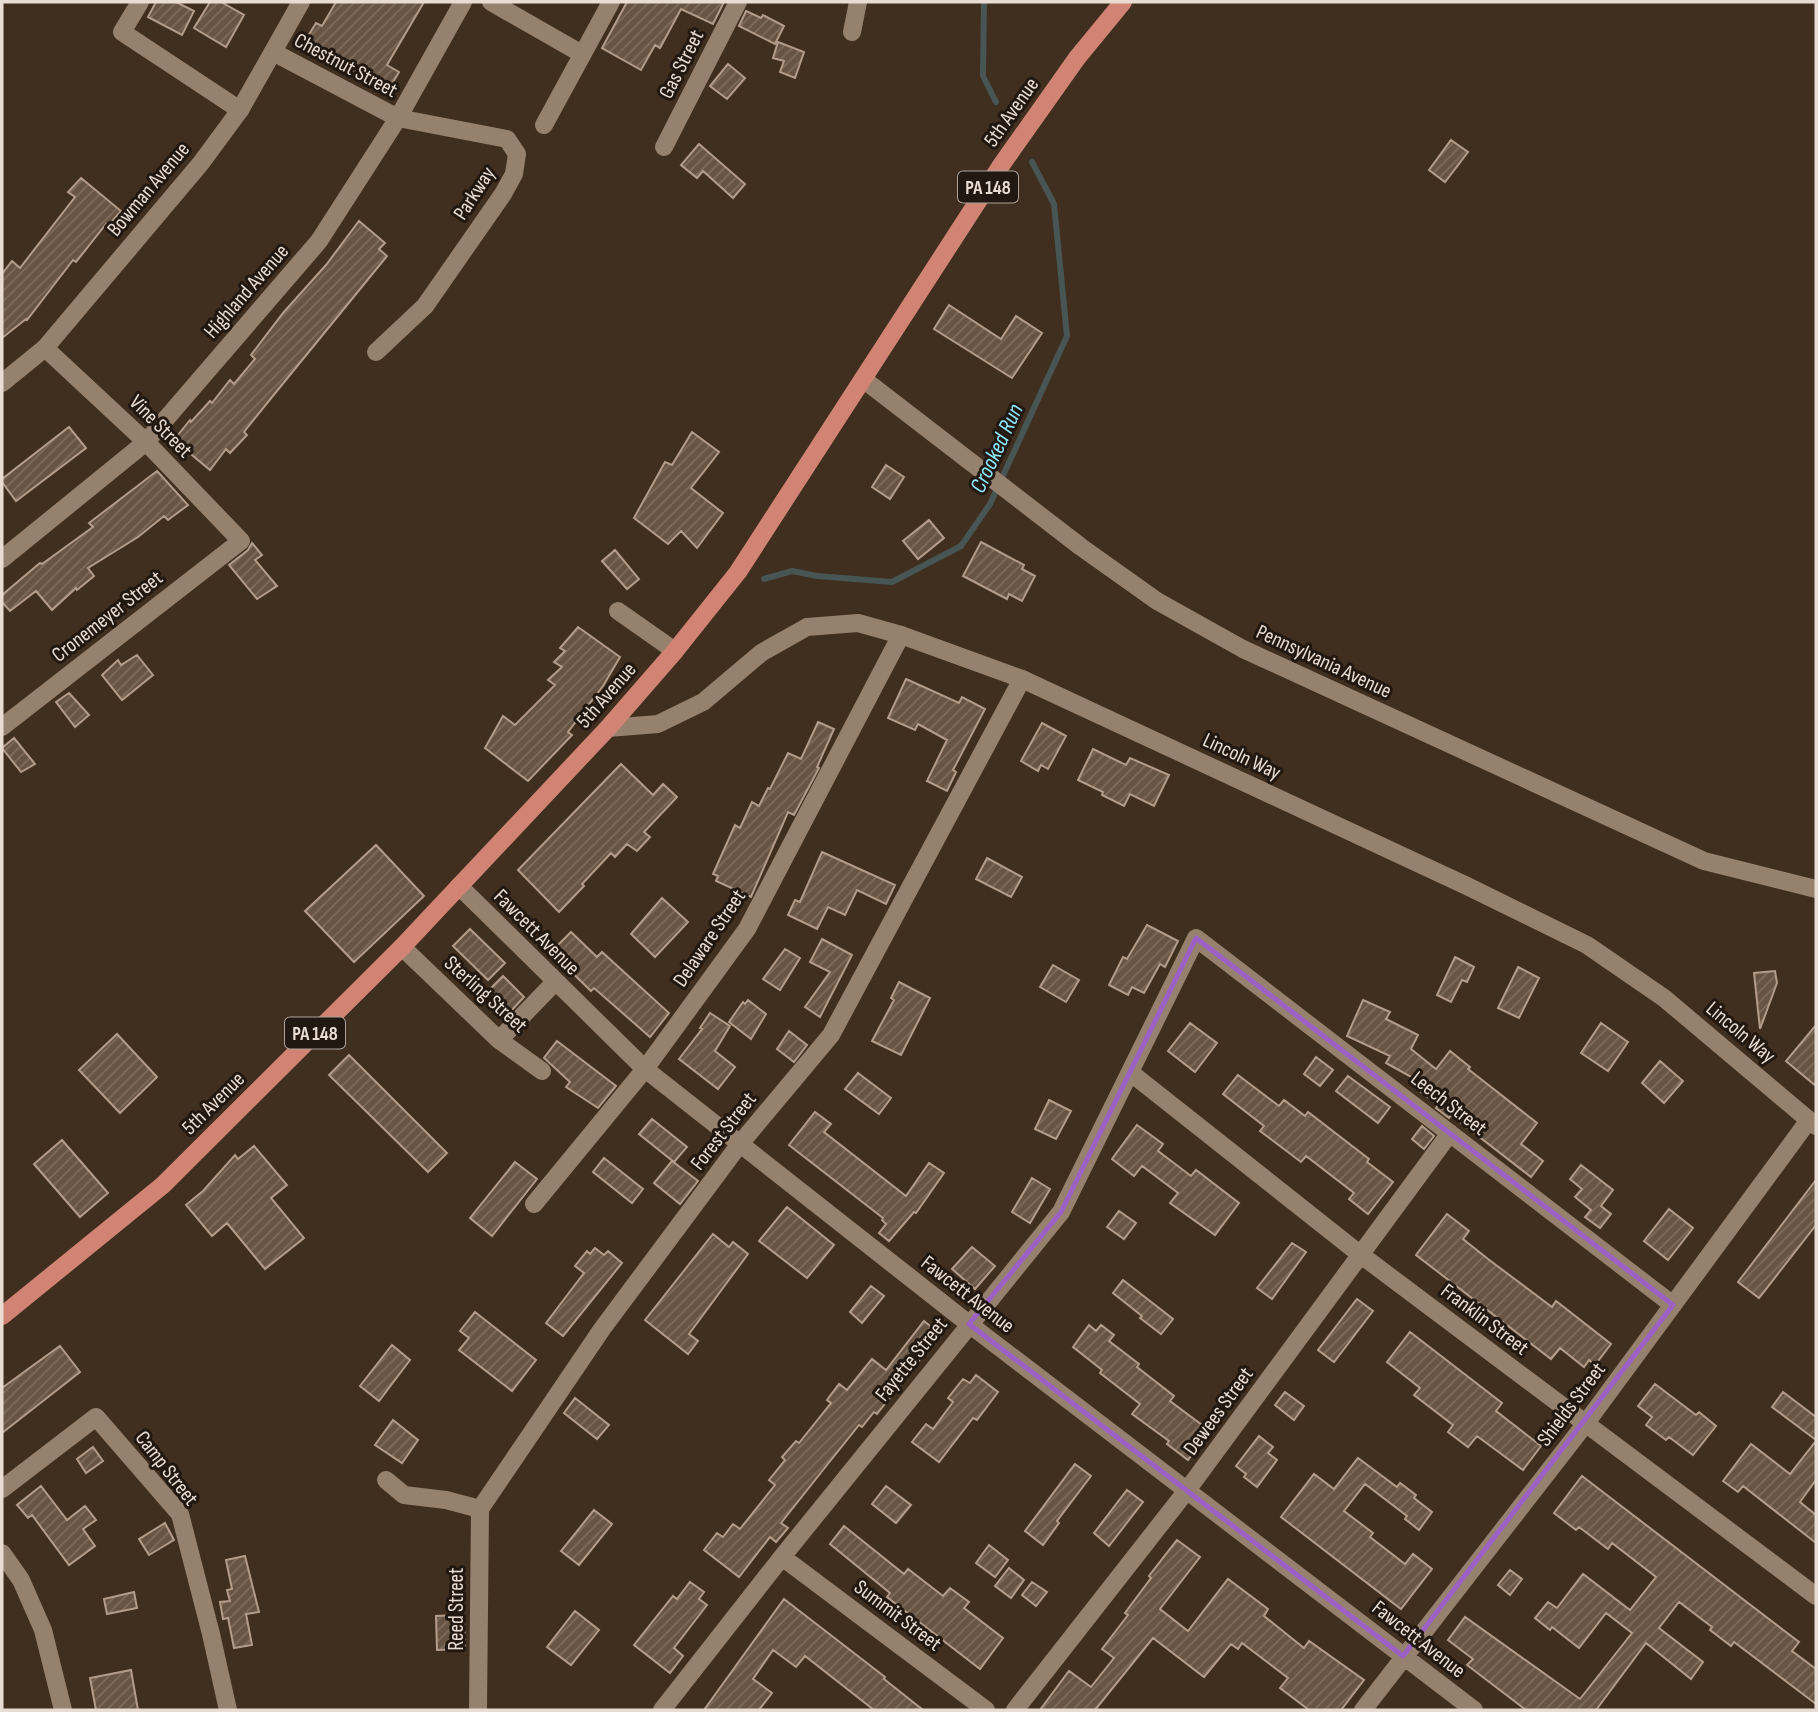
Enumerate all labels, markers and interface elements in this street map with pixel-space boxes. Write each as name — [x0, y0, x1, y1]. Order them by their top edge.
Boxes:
street label: Gas Street — [654, 26, 709, 103]
street label: Chestnut Street — [290, 28, 402, 103]
street label: 5th Avenue — [979, 73, 1044, 152]
street label: Bowman Avenue — [102, 137, 195, 241]
street label: Parkway — [448, 162, 501, 225]
road number: PA 148 — [958, 172, 1018, 202]
street label: Highland Avenue — [199, 239, 294, 343]
street label: Vine Street — [124, 390, 197, 463]
water label: Crooked Run — [964, 399, 1030, 498]
street label: Cronemeyer Street — [47, 565, 168, 667]
street label: Pennsylvania Avenue — [1252, 619, 1395, 704]
street label: 5th Avenue — [571, 658, 642, 733]
street label: Lincoln Way — [1199, 728, 1285, 785]
street label: Fawcett Avenue — [488, 884, 585, 981]
street label: Delaware Street — [668, 885, 751, 992]
street label: Sterling Street — [439, 951, 532, 1038]
street label: Lincoln Way — [1701, 996, 1781, 1069]
road number: PA 148 — [285, 1018, 345, 1049]
street label: Leech Street — [1406, 1066, 1492, 1141]
street label: 5th Avenue — [177, 1067, 250, 1140]
street label: Forest Street — [685, 1087, 762, 1175]
street label: Fawcett Avenue — [916, 1250, 1019, 1339]
street label: Franklin Street — [1436, 1278, 1534, 1361]
street label: Fayette Street — [870, 1312, 953, 1406]
street label: Shields Street — [1532, 1358, 1611, 1451]
street label: Dewees Street — [1178, 1362, 1259, 1460]
street label: Camp Street — [130, 1426, 203, 1511]
street label: Reed Street — [444, 1568, 469, 1650]
street label: Summit Street — [849, 1575, 946, 1656]
street label: Fawcett Avenue — [1367, 1595, 1470, 1684]

